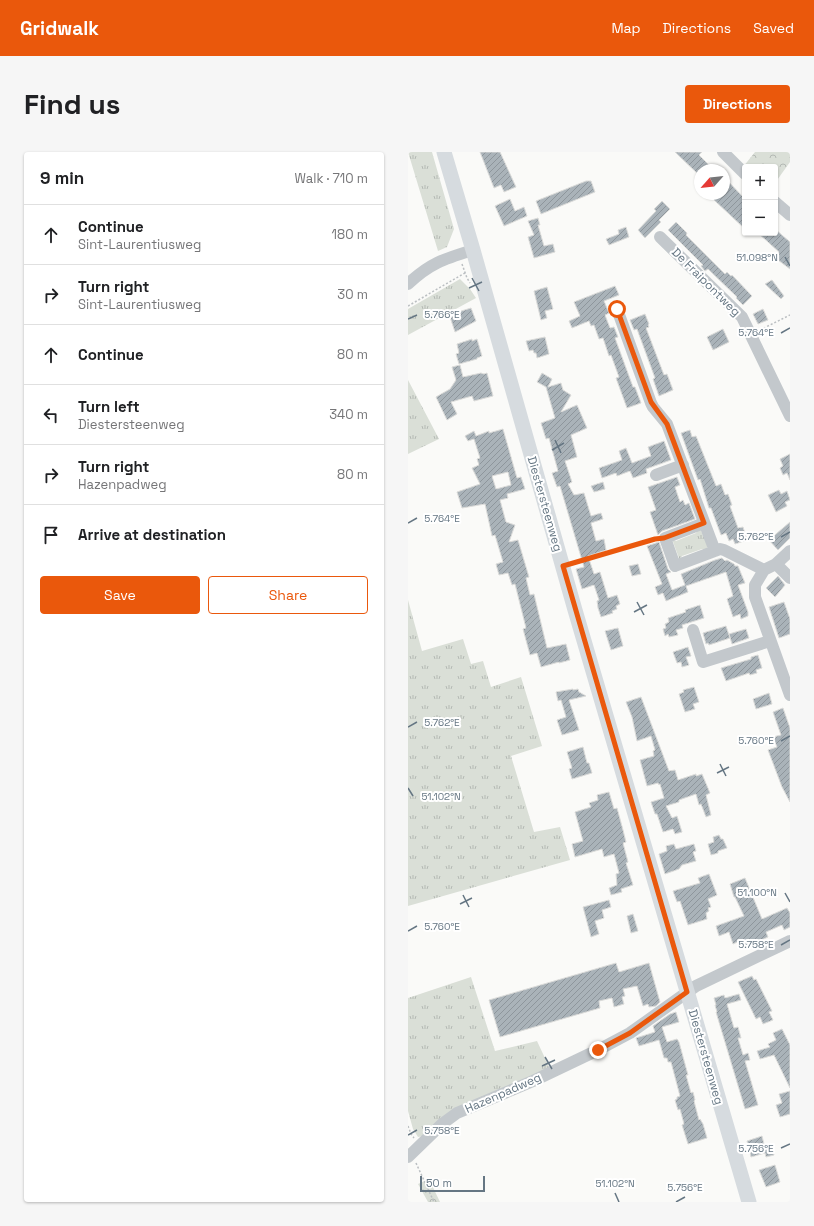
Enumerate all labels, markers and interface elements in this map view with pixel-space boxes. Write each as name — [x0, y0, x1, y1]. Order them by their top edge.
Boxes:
text: Gridwalk — [20, 16, 99, 41]
text: Map — [611, 19, 641, 37]
text: Directions — [663, 19, 731, 37]
text: Saved — [753, 19, 794, 37]
button: Directions — [685, 85, 790, 123]
text: Find us — [24, 86, 121, 122]
north arrow — [694, 164, 730, 200]
map controls — [742, 164, 778, 236]
button: + — [742, 164, 778, 200]
text: 9 min — [40, 167, 84, 189]
text: Walk · 710 m — [295, 170, 368, 187]
button: − — [742, 200, 778, 236]
text: Continue — [78, 217, 144, 236]
icon: ahead — [40, 224, 62, 246]
text: 180 m — [332, 226, 368, 243]
text: Sint-Laurentiusweg — [78, 236, 201, 253]
street label: De Fraipontweg — [668, 244, 744, 320]
text: 51.098°N — [736, 251, 778, 264]
text: Turn right — [78, 277, 149, 296]
icon: right — [40, 284, 62, 306]
text: 30 m — [337, 286, 368, 303]
text: Sint-Laurentiusweg — [78, 296, 201, 313]
route start — [608, 300, 626, 318]
text: 5.766°E — [424, 308, 460, 321]
text: 5.764°E — [738, 326, 774, 339]
icon: ahead — [40, 344, 62, 366]
text: Continue — [78, 345, 144, 364]
text: 80 m — [337, 346, 368, 363]
text: Turn left — [78, 397, 140, 416]
icon: left — [40, 404, 62, 426]
text: 340 m — [329, 406, 368, 423]
text: Diestersteenweg — [78, 416, 185, 433]
street label: Diestersteenweg — [524, 455, 566, 553]
text: Turn right — [78, 457, 149, 476]
icon: right — [40, 464, 62, 486]
text: 80 m — [337, 466, 368, 483]
text: Hazenpadweg — [78, 476, 167, 493]
text: 5.764°E — [424, 512, 460, 525]
icon: arrive — [40, 524, 62, 546]
text: Arrive at destination — [78, 525, 226, 544]
text: 5.762°E — [738, 530, 774, 543]
button: Save — [40, 576, 200, 614]
button: Share — [208, 576, 368, 614]
text: 5.762°E — [424, 716, 460, 729]
text: 5.760°E — [738, 734, 774, 747]
text: 51.102°N — [421, 790, 461, 803]
text: 51.100°N — [737, 886, 777, 899]
text: 5.760°E — [424, 920, 460, 933]
text: 5.758°E — [738, 938, 774, 951]
street label: Diestersteenweg — [685, 1008, 727, 1106]
route end — [589, 1041, 607, 1059]
street label: Hazenpadweg — [462, 1069, 544, 1117]
text: 5.758°E — [424, 1124, 460, 1137]
text: 5.756°E — [738, 1142, 774, 1155]
scale bar — [420, 1174, 485, 1193]
text: 50 m — [426, 1176, 452, 1190]
text: 51.102°N — [595, 1177, 635, 1190]
text: 5.756°E — [667, 1181, 703, 1194]

